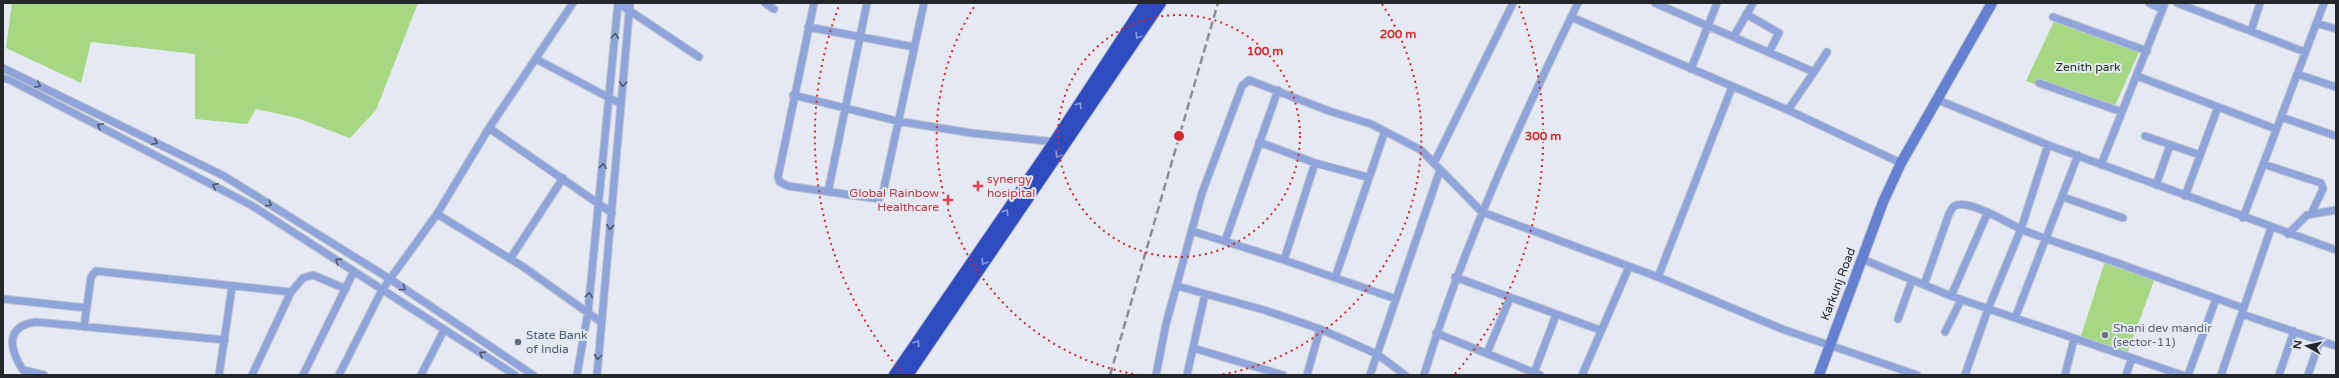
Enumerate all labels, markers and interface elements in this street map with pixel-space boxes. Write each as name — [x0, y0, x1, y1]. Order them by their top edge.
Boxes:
text: 200 m — [1380, 27, 1416, 41]
one-way arrow — [1136, 31, 1143, 38]
one-way arrow — [611, 33, 620, 39]
text: 100 m — [1247, 44, 1283, 58]
park label: Zenith park — [2055, 60, 2121, 74]
one-way arrow — [34, 80, 41, 88]
one-way arrow — [618, 81, 627, 87]
one-way arrow — [1074, 102, 1082, 109]
one-way arrow — [97, 123, 104, 131]
centre of rings — [1172, 129, 1186, 143]
text: 300 m — [1525, 129, 1561, 143]
one-way arrow — [151, 137, 158, 145]
one-way arrow — [1055, 151, 1063, 158]
one-way arrow — [598, 163, 607, 169]
place label: synergy hosipital — [987, 172, 1035, 200]
marker: synergy hosipital — [972, 180, 984, 192]
one-way arrow — [212, 183, 219, 191]
place label: Global Rainbow Healthcare — [849, 186, 939, 214]
marker: Global Rainbow Healthcare — [942, 194, 954, 206]
one-way arrow — [265, 199, 272, 207]
one-way arrow — [1001, 210, 1008, 217]
one-way arrow — [606, 224, 615, 230]
street label: Karkunj Road — [1818, 246, 1858, 322]
one-way arrow — [335, 258, 342, 266]
one-way arrow — [981, 258, 989, 265]
one-way arrow — [399, 283, 406, 291]
one-way arrow — [585, 292, 594, 298]
place label: Shani dev mandir (sector-11) — [2113, 321, 2212, 349]
north arrow — [2287, 326, 2327, 366]
place label: State Bank of India — [526, 328, 588, 356]
marker: Shani dev mandir (sector-11) — [2100, 330, 2110, 340]
marker: State Bank of India — [513, 337, 523, 347]
text: N — [2291, 339, 2305, 350]
one-way arrow — [912, 340, 919, 347]
one-way arrow — [480, 352, 487, 359]
one-way arrow — [594, 354, 603, 360]

